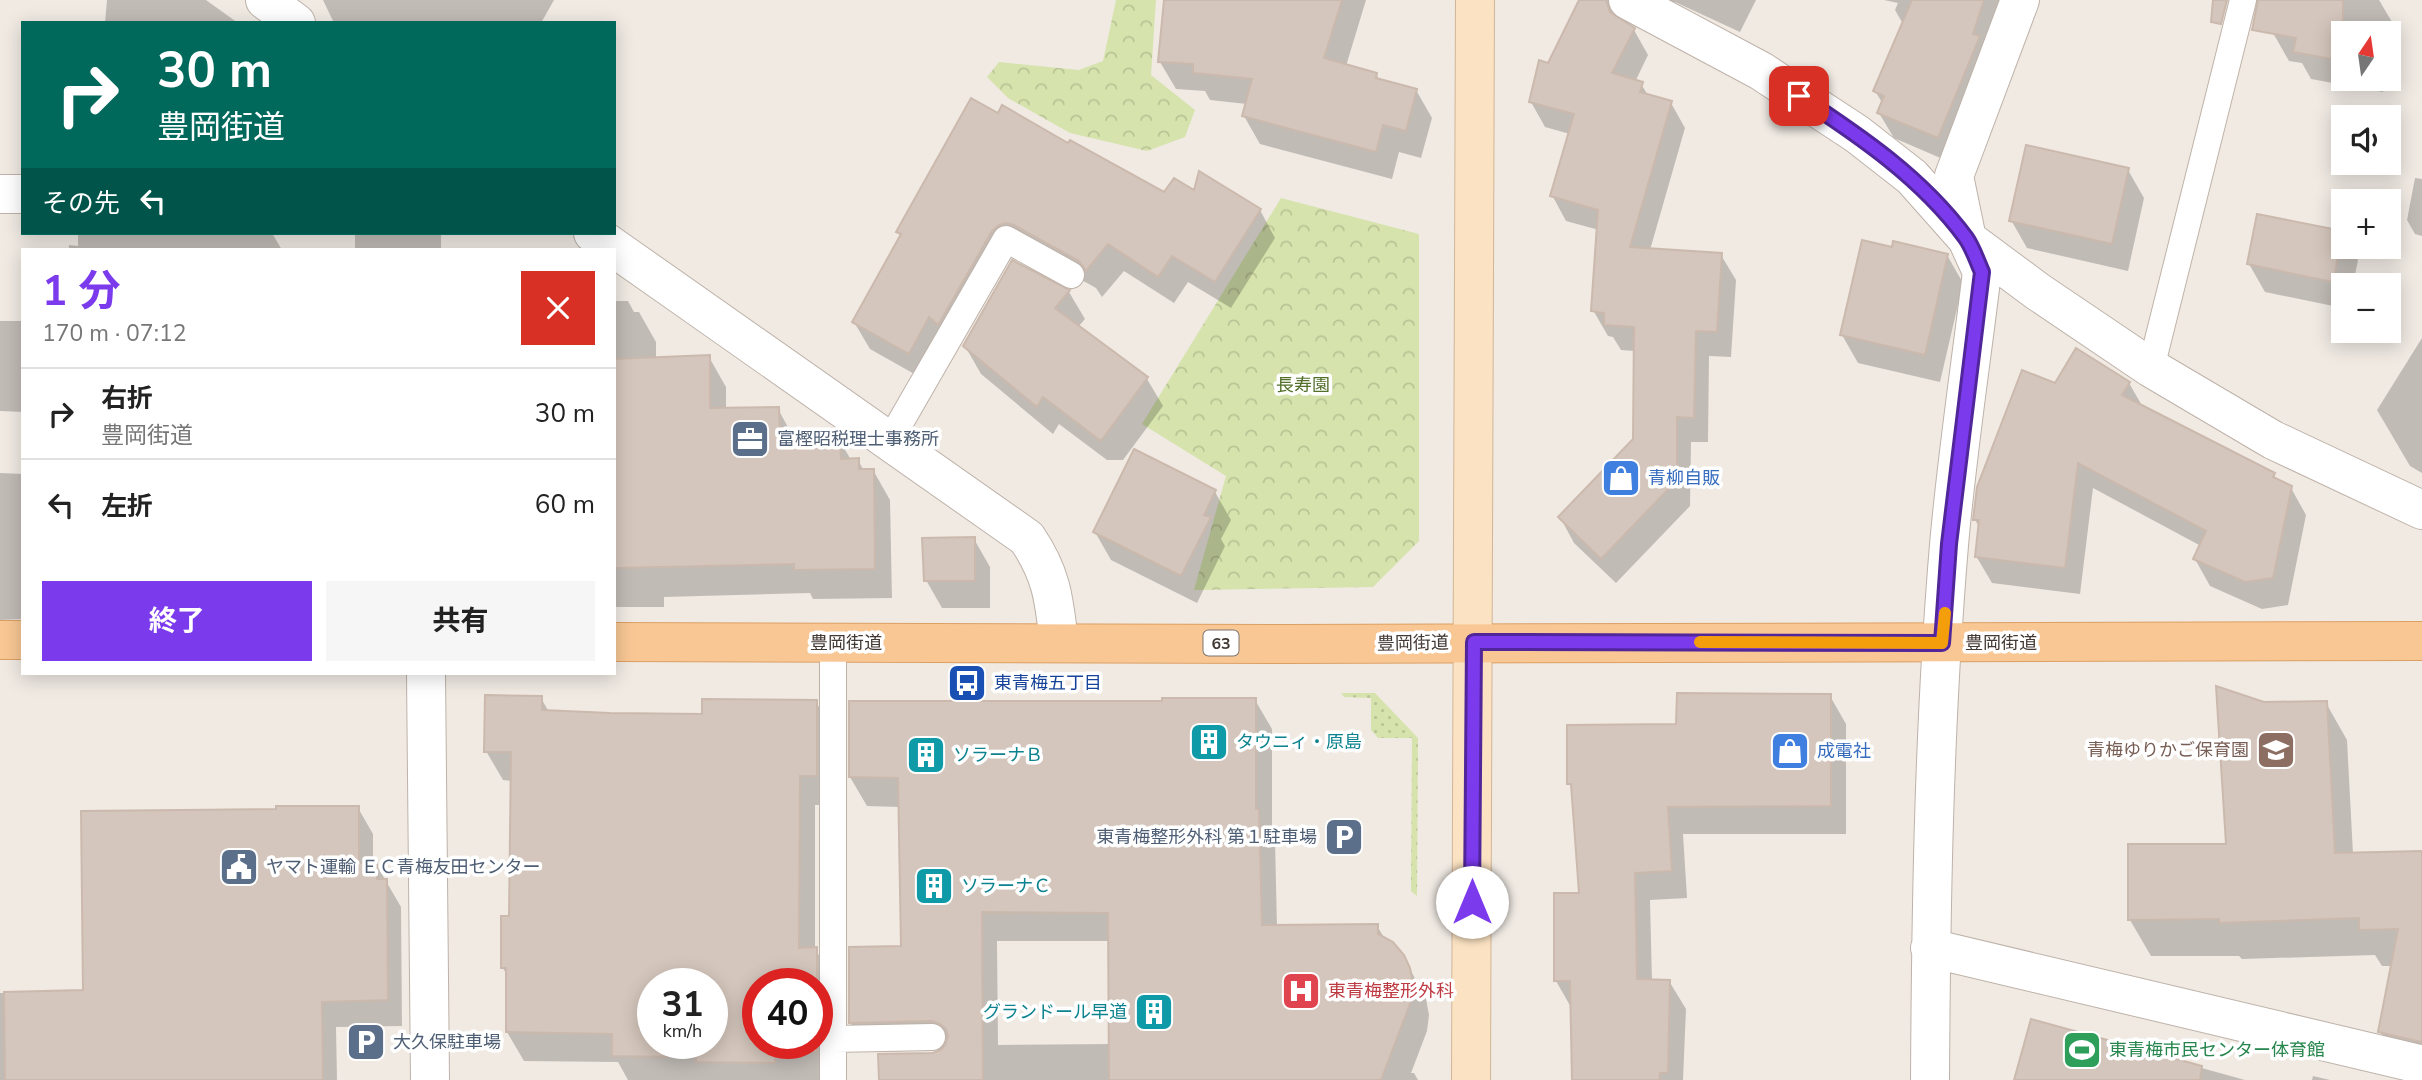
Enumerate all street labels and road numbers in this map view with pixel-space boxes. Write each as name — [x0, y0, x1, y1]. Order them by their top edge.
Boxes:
road number: 63 — [1204, 630, 1238, 656]
street label: 豊岡街道 — [1377, 630, 1449, 656]
street label: 豊岡街道 — [810, 631, 882, 655]
street label: 豊岡街道 — [1965, 631, 2037, 655]

